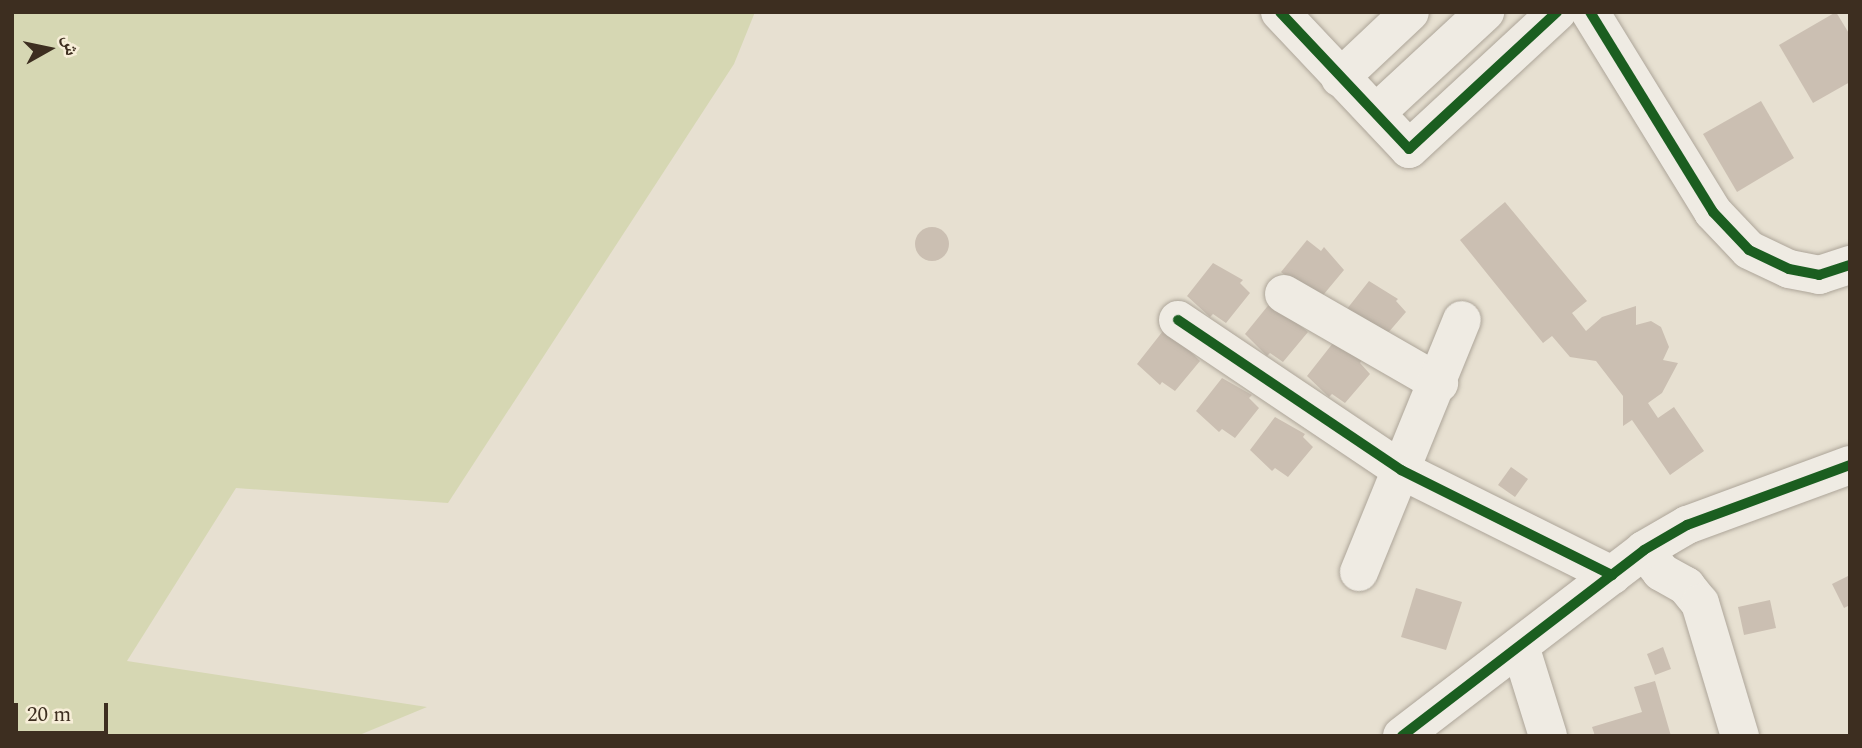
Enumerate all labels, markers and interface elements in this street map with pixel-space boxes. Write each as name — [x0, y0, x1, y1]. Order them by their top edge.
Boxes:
north arrow — [14, 14, 84, 84]
text: ش — [54, 33, 86, 58]
scale bar — [18, 688, 112, 732]
text: 20 m — [27, 699, 71, 731]

